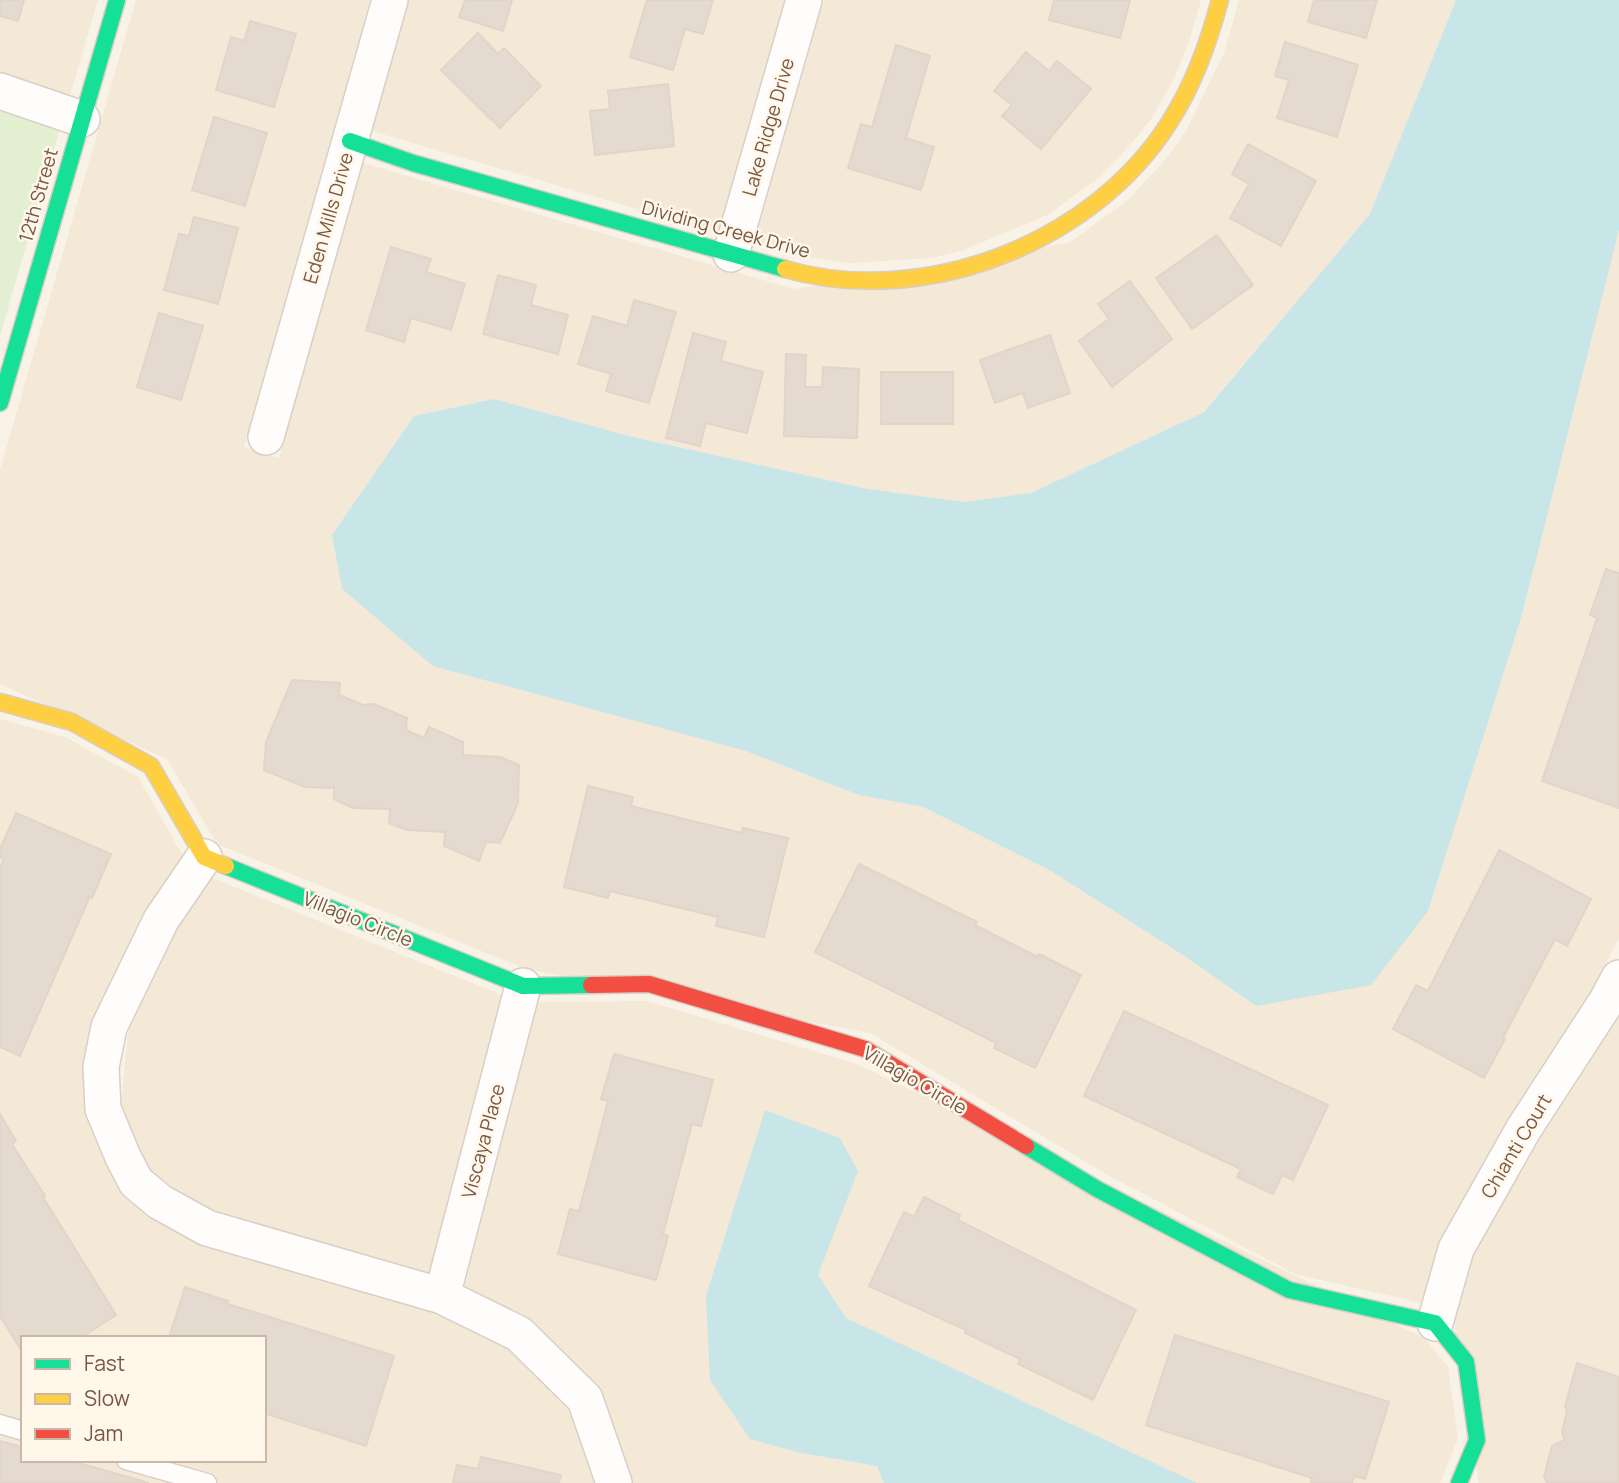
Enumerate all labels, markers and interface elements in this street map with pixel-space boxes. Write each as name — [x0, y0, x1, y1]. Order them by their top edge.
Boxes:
street label: Lake Ridge Drive — [736, 55, 800, 199]
street label: 12th Street — [12, 145, 64, 245]
street label: Eden Mills Drive — [297, 149, 359, 287]
street label: Dividing Creek Drive — [639, 194, 813, 264]
street label: Villagio Circle — [299, 885, 417, 953]
street label: Villagio Circle — [858, 1040, 972, 1120]
street label: Viscaya Place — [455, 1081, 511, 1201]
street label: Chianti Court — [1475, 1089, 1557, 1203]
legend — [21, 1336, 266, 1462]
text: Fast — [84, 1349, 125, 1377]
text: Slow — [84, 1384, 130, 1412]
text: Jam — [84, 1419, 123, 1447]

